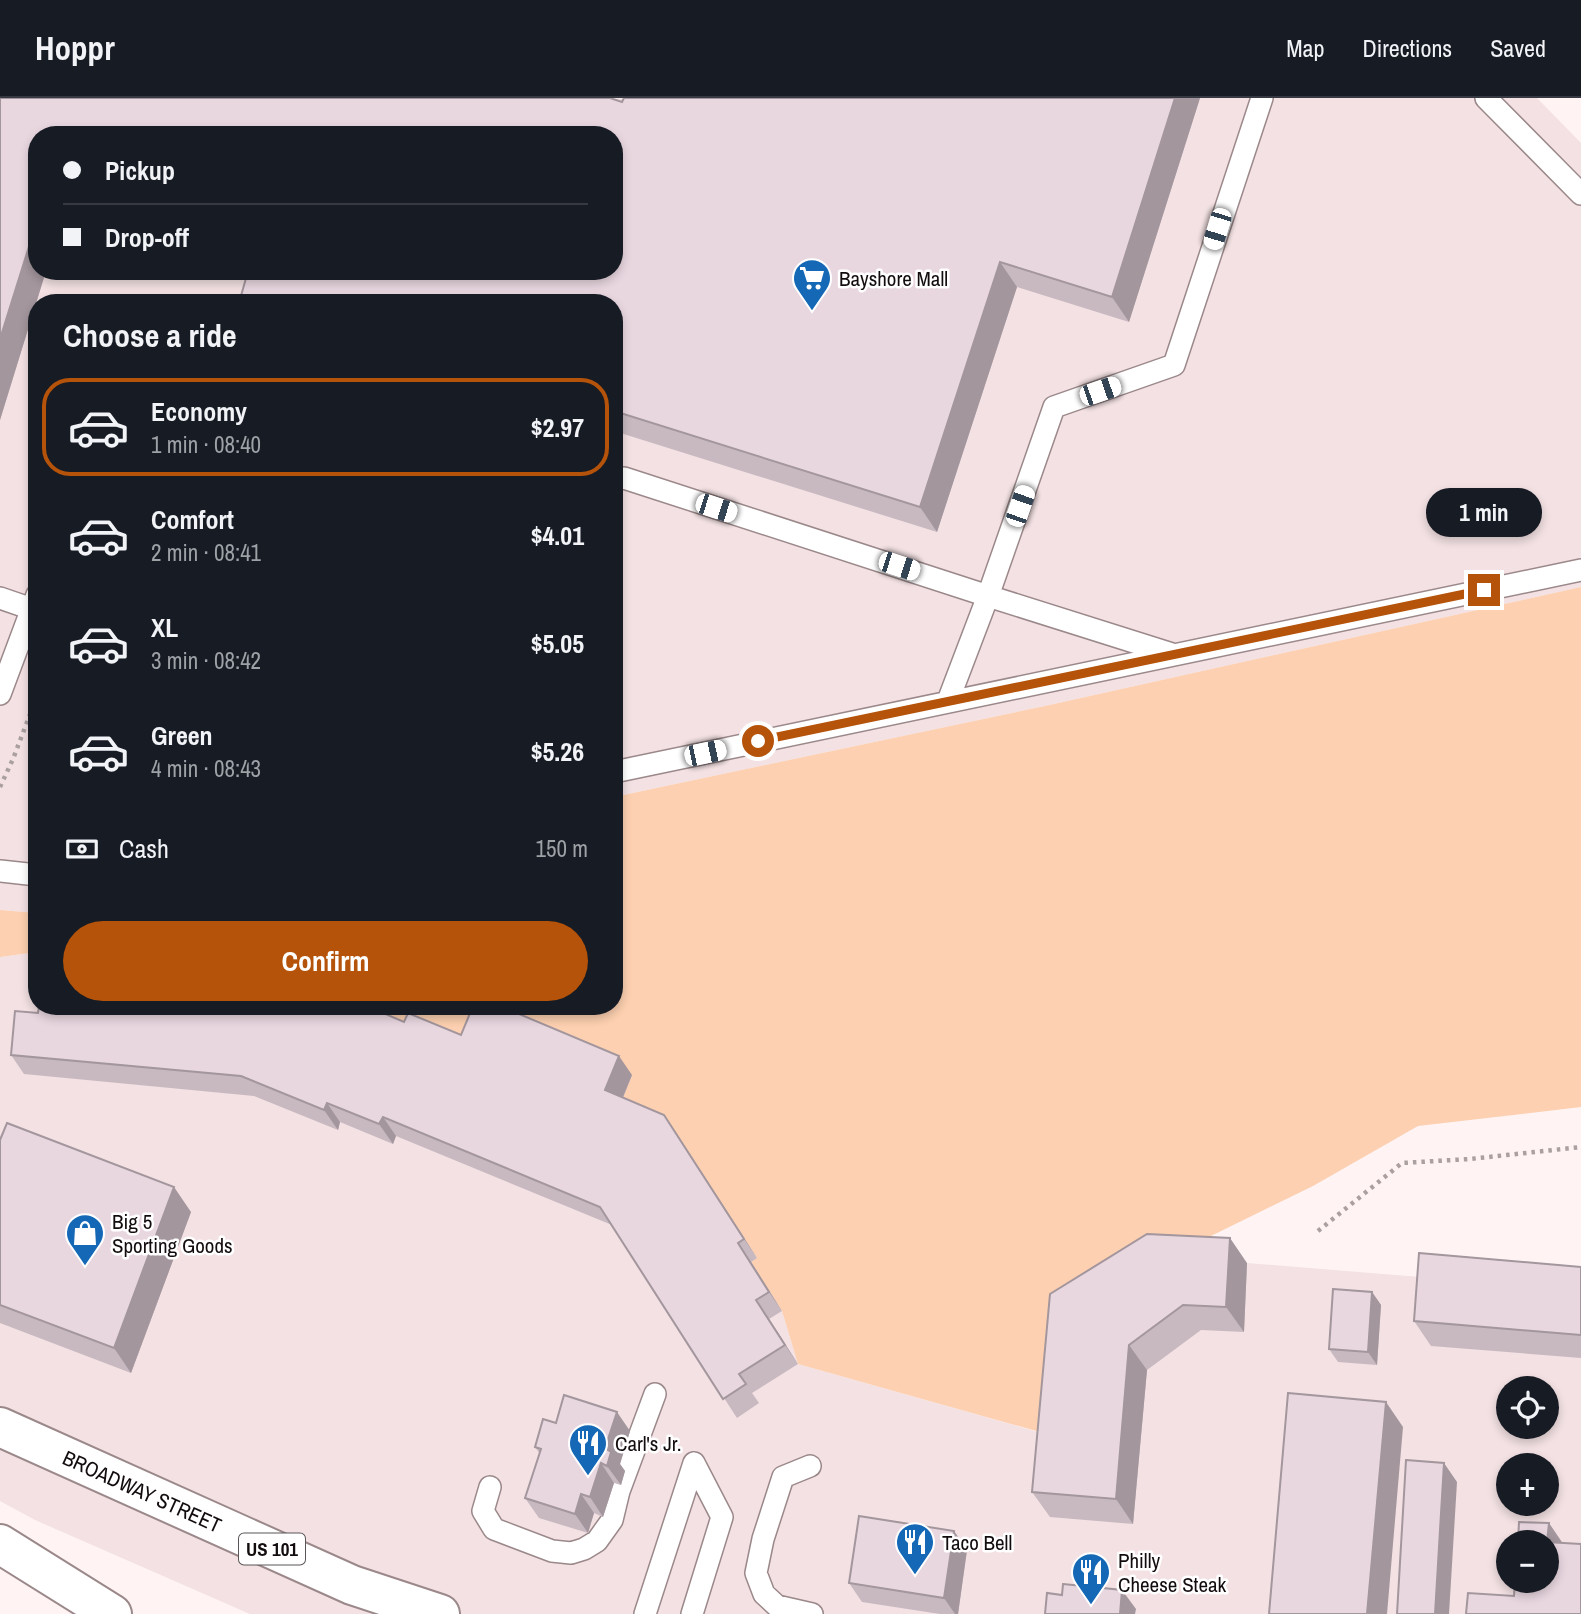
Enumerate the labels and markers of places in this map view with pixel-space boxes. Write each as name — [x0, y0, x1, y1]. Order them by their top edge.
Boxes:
supermarket icon: Bayshore Mall — [791, 257, 833, 312]
place label: Bayshore Mall — [839, 264, 948, 293]
place label: Big 5 Sporting Goods — [112, 1207, 233, 1260]
shop icon: Big 5 Sporting Goods — [64, 1212, 106, 1267]
restaurant icon: Carl's Jr. — [567, 1422, 609, 1477]
place label: Carl's Jr. — [615, 1429, 681, 1458]
restaurant icon: Taco Bell — [894, 1521, 936, 1576]
place label: Taco Bell — [942, 1528, 1012, 1557]
place label: Philly Cheese Steak — [1118, 1546, 1227, 1599]
restaurant icon: Philly Cheese Steak — [1070, 1551, 1112, 1606]

